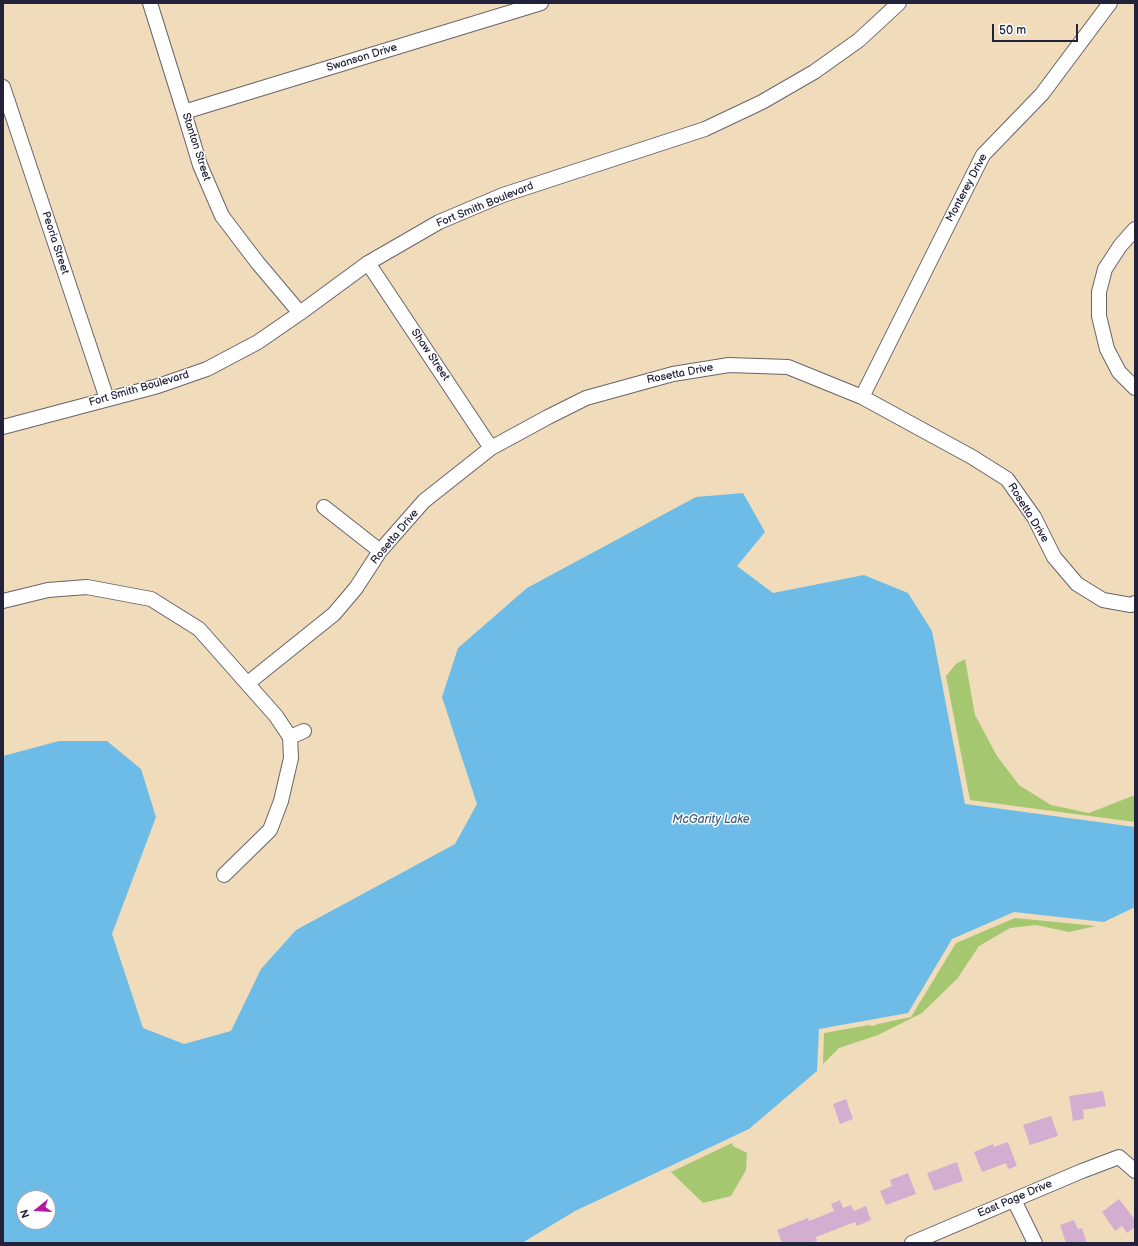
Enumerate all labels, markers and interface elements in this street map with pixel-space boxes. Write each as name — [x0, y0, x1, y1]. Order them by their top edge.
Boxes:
scale bar — [994, 16, 1080, 42]
text: 50 m — [999, 23, 1026, 38]
street label: Swanson Drive — [325, 41, 399, 75]
street label: Stanton Street — [179, 111, 213, 183]
street label: Monterey Drive — [943, 152, 991, 224]
street label: Fort Smith Boulevard — [434, 179, 536, 231]
street label: Peoria Street — [39, 210, 71, 276]
street label: Shaw Street — [408, 327, 452, 383]
street label: Rosetta Drive — [646, 361, 714, 387]
street label: Fort Smith Boulevard — [87, 368, 191, 410]
street label: Rosetta Drive — [1005, 481, 1051, 545]
street label: Rosetta Drive — [368, 507, 422, 567]
water label: McGarity Lake — [672, 813, 750, 827]
street label: East Page Drive — [976, 1177, 1054, 1221]
north arrow — [16, 1190, 56, 1230]
text: N — [18, 1208, 33, 1220]

